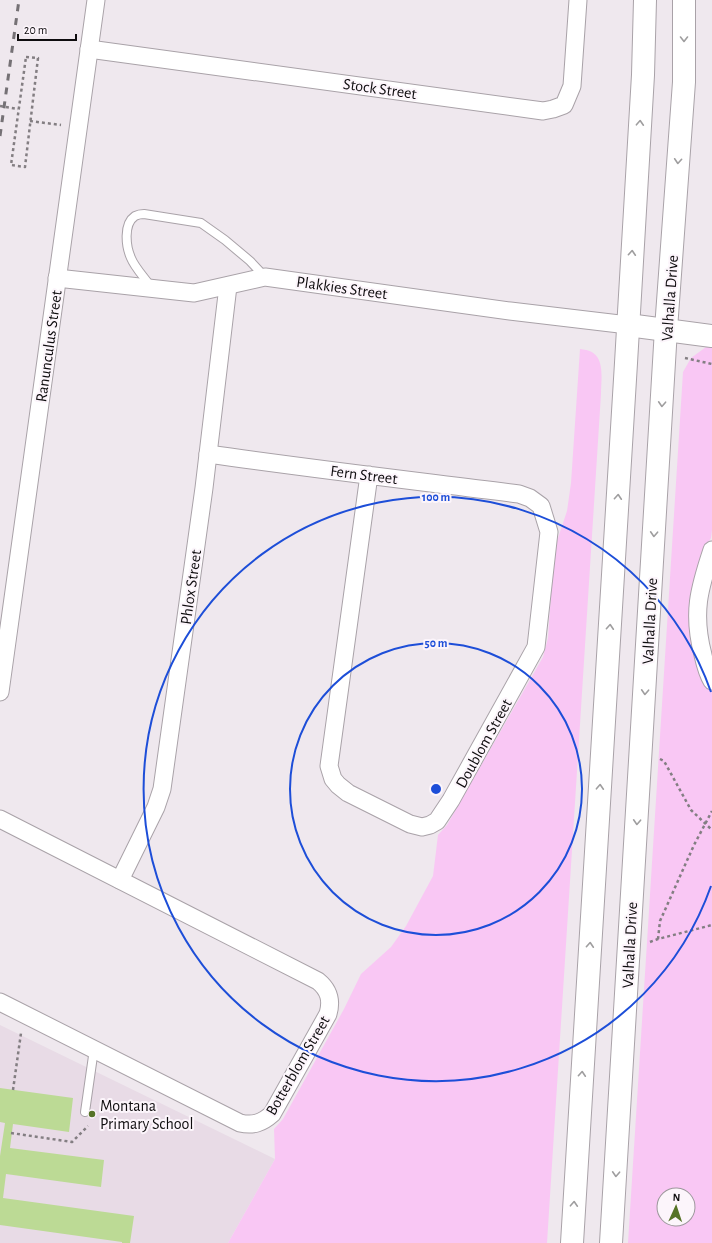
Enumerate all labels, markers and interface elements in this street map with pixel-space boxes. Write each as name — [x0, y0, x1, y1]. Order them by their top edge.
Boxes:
scale bar — [18, 16, 76, 42]
text: 20 m — [24, 24, 47, 36]
one-way arrow — [680, 36, 688, 42]
street label: Stock Street — [342, 76, 418, 102]
one-way arrow — [636, 120, 644, 126]
one-way arrow — [674, 158, 683, 164]
one-way arrow — [627, 250, 636, 256]
street label: Valhalla Drive — [659, 254, 681, 342]
street label: Plakkies Street — [295, 274, 388, 302]
street label: Ranunculus Street — [33, 289, 65, 403]
one-way arrow — [657, 401, 666, 407]
street label: Fern Street — [329, 463, 398, 487]
text: 100 m — [422, 491, 450, 503]
one-way arrow — [613, 494, 622, 500]
one-way arrow — [650, 531, 658, 537]
street label: Phlox Street — [178, 549, 204, 626]
street label: Valhalla Drive — [640, 577, 660, 665]
one-way arrow — [605, 624, 614, 630]
text: 50 m — [425, 637, 448, 649]
one-way arrow — [640, 689, 649, 695]
street label: Doublom Street — [453, 696, 515, 791]
centre of rings — [429, 782, 443, 796]
one-way arrow — [595, 784, 604, 790]
one-way arrow — [632, 818, 641, 825]
street label: Valhalla Drive — [620, 901, 640, 989]
one-way arrow — [586, 942, 595, 948]
street label: Botterblom Street — [263, 1013, 333, 1118]
one-way arrow — [578, 1071, 587, 1077]
place label: Montana Primary School — [100, 1098, 193, 1133]
marker: Montana Primary School — [87, 1109, 97, 1119]
one-way arrow — [611, 1171, 620, 1177]
north arrow — [656, 1187, 696, 1227]
text: N — [672, 1192, 681, 1203]
one-way arrow — [570, 1201, 579, 1207]

